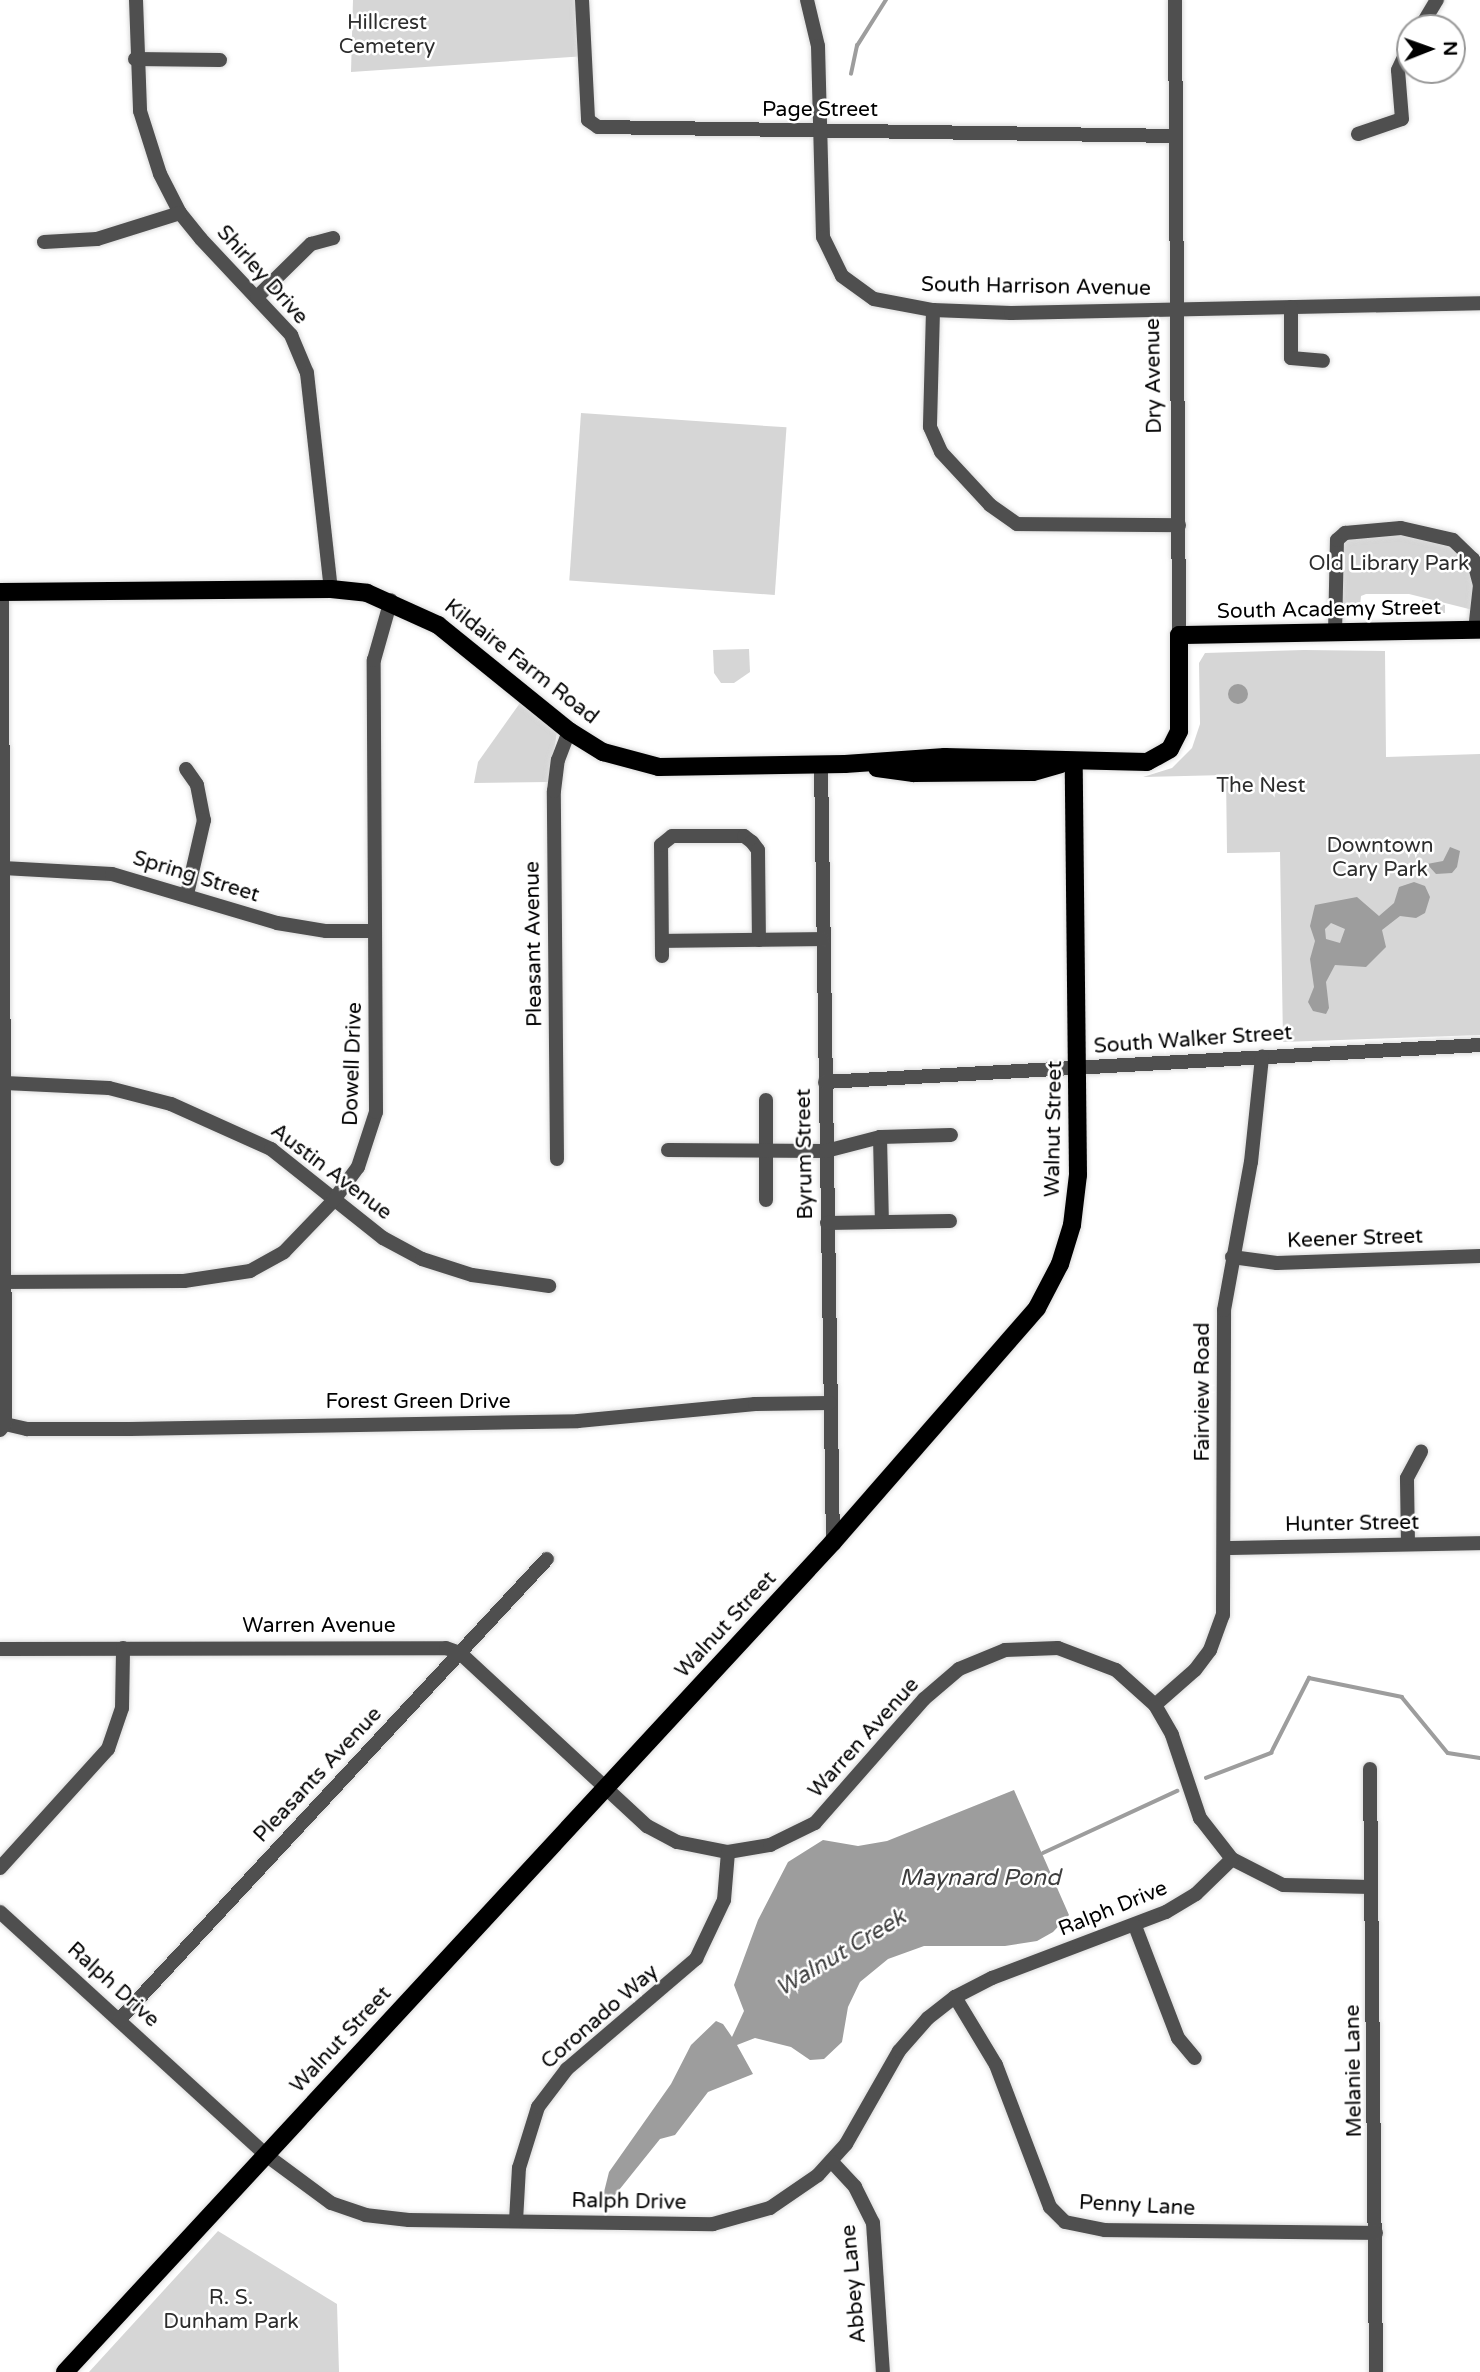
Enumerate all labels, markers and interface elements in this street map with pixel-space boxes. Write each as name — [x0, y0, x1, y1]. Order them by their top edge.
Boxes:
park label: Hillcrest Cemetery — [339, 10, 435, 60]
north arrow — [1396, 14, 1466, 84]
text: N — [1439, 41, 1461, 56]
street label: Page Street — [762, 97, 878, 123]
street label: Shirley Drive — [211, 220, 313, 330]
street label: South Harrison Avenue — [921, 272, 1151, 302]
street label: Dry Avenue — [1140, 318, 1168, 434]
park label: Old Library Park — [1309, 551, 1469, 577]
street label: Kildaire Farm Road — [439, 594, 603, 730]
street label: South Academy Street — [1217, 595, 1441, 625]
park label: The Nest — [1216, 773, 1306, 799]
park label: Downtown Cary Park — [1326, 833, 1434, 883]
street label: Spring Street — [130, 846, 262, 908]
street label: Pleasant Avenue — [520, 861, 548, 1027]
street label: Dowell Drive — [338, 1002, 368, 1126]
street label: South Walker Street — [1093, 1020, 1293, 1060]
street label: Walnut Street — [1040, 1061, 1068, 1197]
street label: Byrum Street — [791, 1088, 819, 1220]
street label: Austin Avenue — [266, 1118, 396, 1226]
street label: Keener Street — [1287, 1224, 1423, 1254]
street label: Fairview Road — [1190, 1322, 1216, 1462]
street label: Forest Green Drive — [325, 1389, 511, 1415]
street label: Hunter Street — [1285, 1510, 1419, 1538]
street label: Walnut Street — [670, 1567, 782, 1683]
street label: Warren Avenue — [242, 1613, 396, 1639]
street label: Warren Avenue — [803, 1673, 925, 1803]
street label: Pleasants Avenue — [249, 1702, 387, 1848]
water label: Maynard Pond — [900, 1864, 1060, 1892]
street label: Ralph Drive — [1055, 1876, 1171, 1942]
water label: Walnut Creek — [771, 1903, 911, 2003]
street label: Ralph Drive — [62, 1937, 164, 2033]
street label: Coronado Way — [536, 1959, 664, 2075]
street label: Walnut Street — [285, 1982, 397, 2098]
street label: Melanie Lane — [1340, 2004, 1368, 2138]
street label: Ralph Drive — [571, 2188, 687, 2216]
street label: Penny Lane — [1078, 2190, 1196, 2222]
street label: Abbey Lane — [836, 2224, 872, 2344]
park label: R. S. Dunham Park — [163, 2285, 299, 2335]

